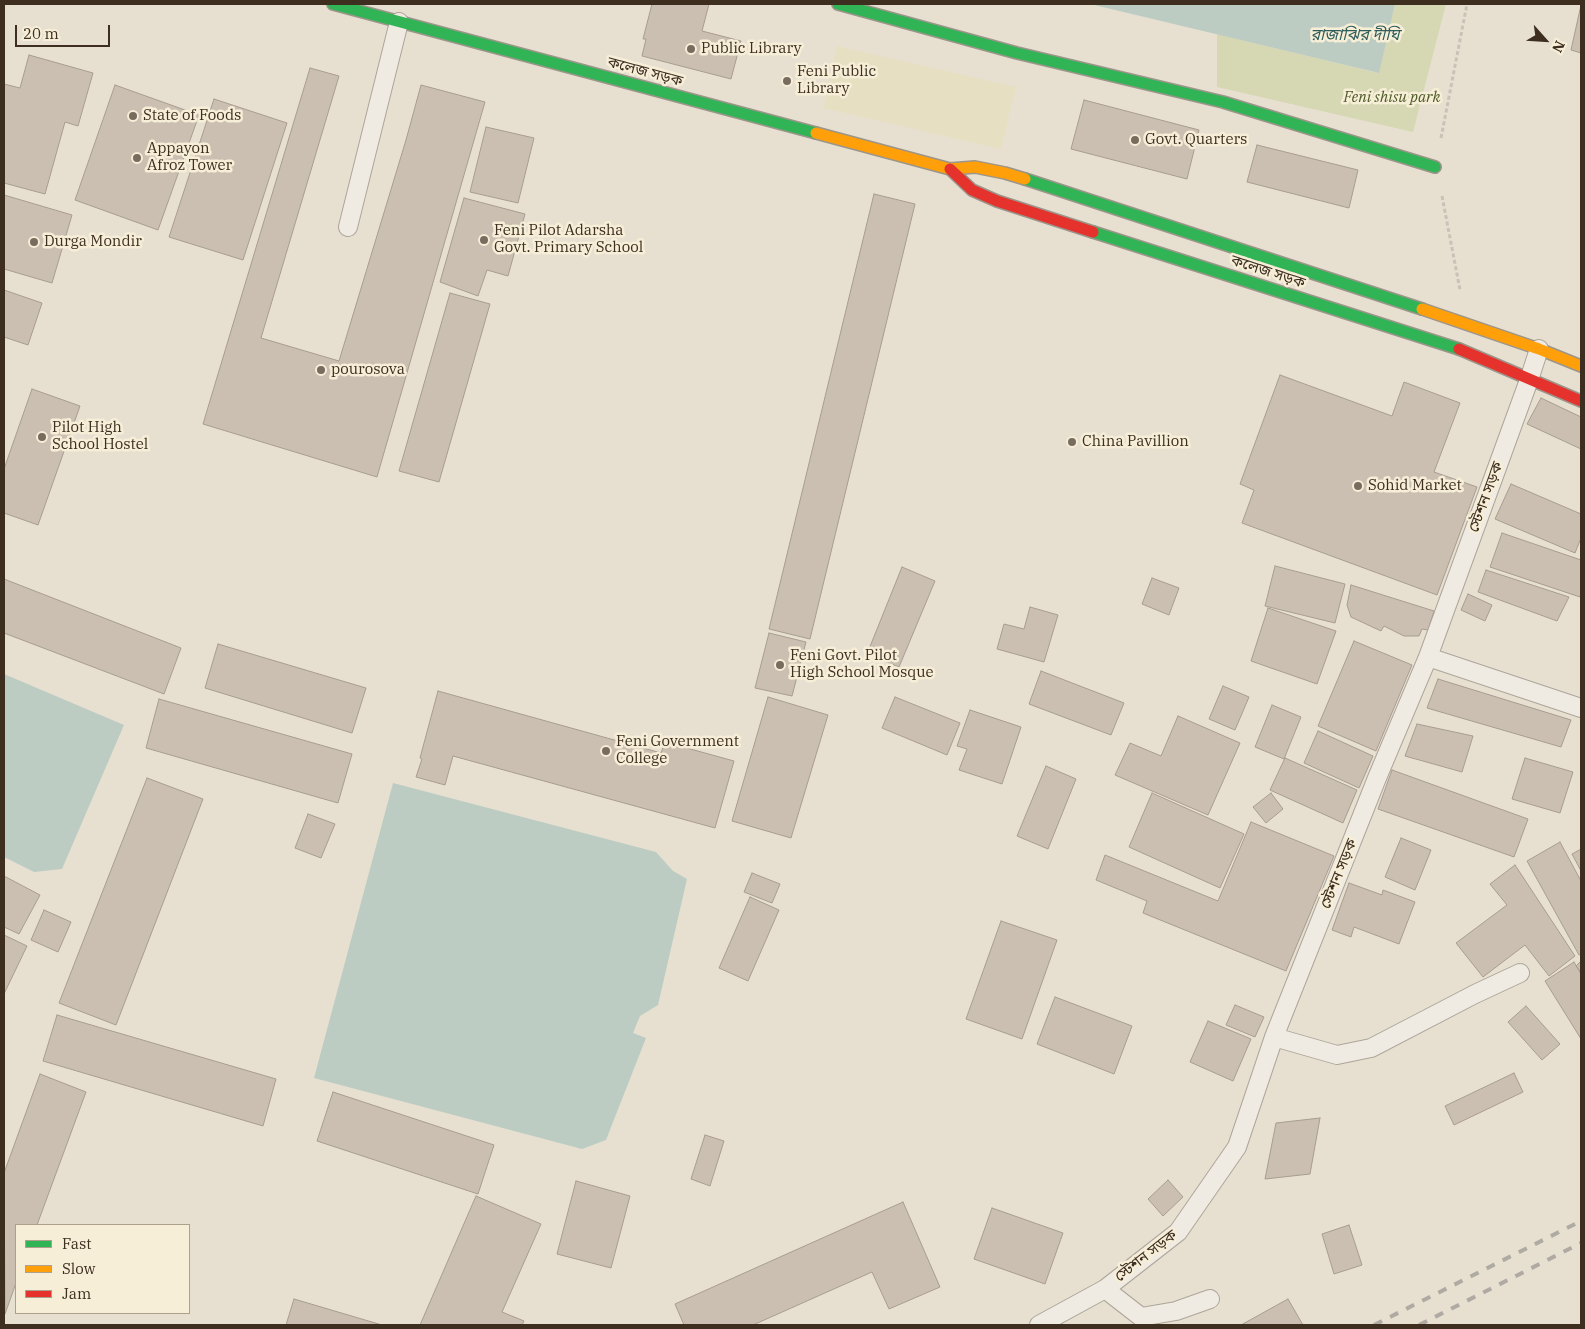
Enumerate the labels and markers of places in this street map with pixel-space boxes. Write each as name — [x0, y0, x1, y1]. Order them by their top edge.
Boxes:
place label: Public Library — [701, 40, 802, 58]
marker: Public Library — [685, 43, 697, 55]
place label: Feni Public Library — [797, 63, 876, 98]
marker: Feni Public Library — [781, 75, 793, 87]
place label: State of Foods — [143, 107, 241, 125]
marker: State of Foods — [127, 110, 139, 122]
place label: Govt. Quarters — [1145, 131, 1247, 149]
marker: Govt. Quarters — [1129, 134, 1141, 146]
place label: Appayon Afroz Tower — [147, 140, 232, 175]
marker: Appayon Afroz Tower — [131, 152, 143, 164]
place label: Feni Pilot Adarsha Govt. Primary School — [494, 222, 643, 257]
place label: Durga Mondir — [44, 233, 142, 251]
marker: Feni Pilot Adarsha Govt. Primary School — [478, 234, 490, 246]
marker: Durga Mondir — [28, 236, 40, 248]
place label: pourosova — [331, 361, 405, 379]
marker: pourosova — [315, 364, 327, 376]
place label: Pilot High School Hostel — [52, 419, 148, 454]
marker: Pilot High School Hostel — [36, 431, 48, 443]
place label: China Pavillion — [1082, 433, 1189, 451]
marker: China Pavillion — [1066, 436, 1078, 448]
place label: Sohid Market — [1368, 477, 1462, 495]
marker: Sohid Market — [1352, 480, 1364, 492]
place label: Feni Govt. Pilot High School Mosque — [790, 647, 934, 682]
marker: Feni Govt. Pilot High School Mosque — [774, 659, 786, 671]
place label: Feni Government College — [616, 733, 739, 768]
marker: Feni Government College — [600, 745, 612, 757]

